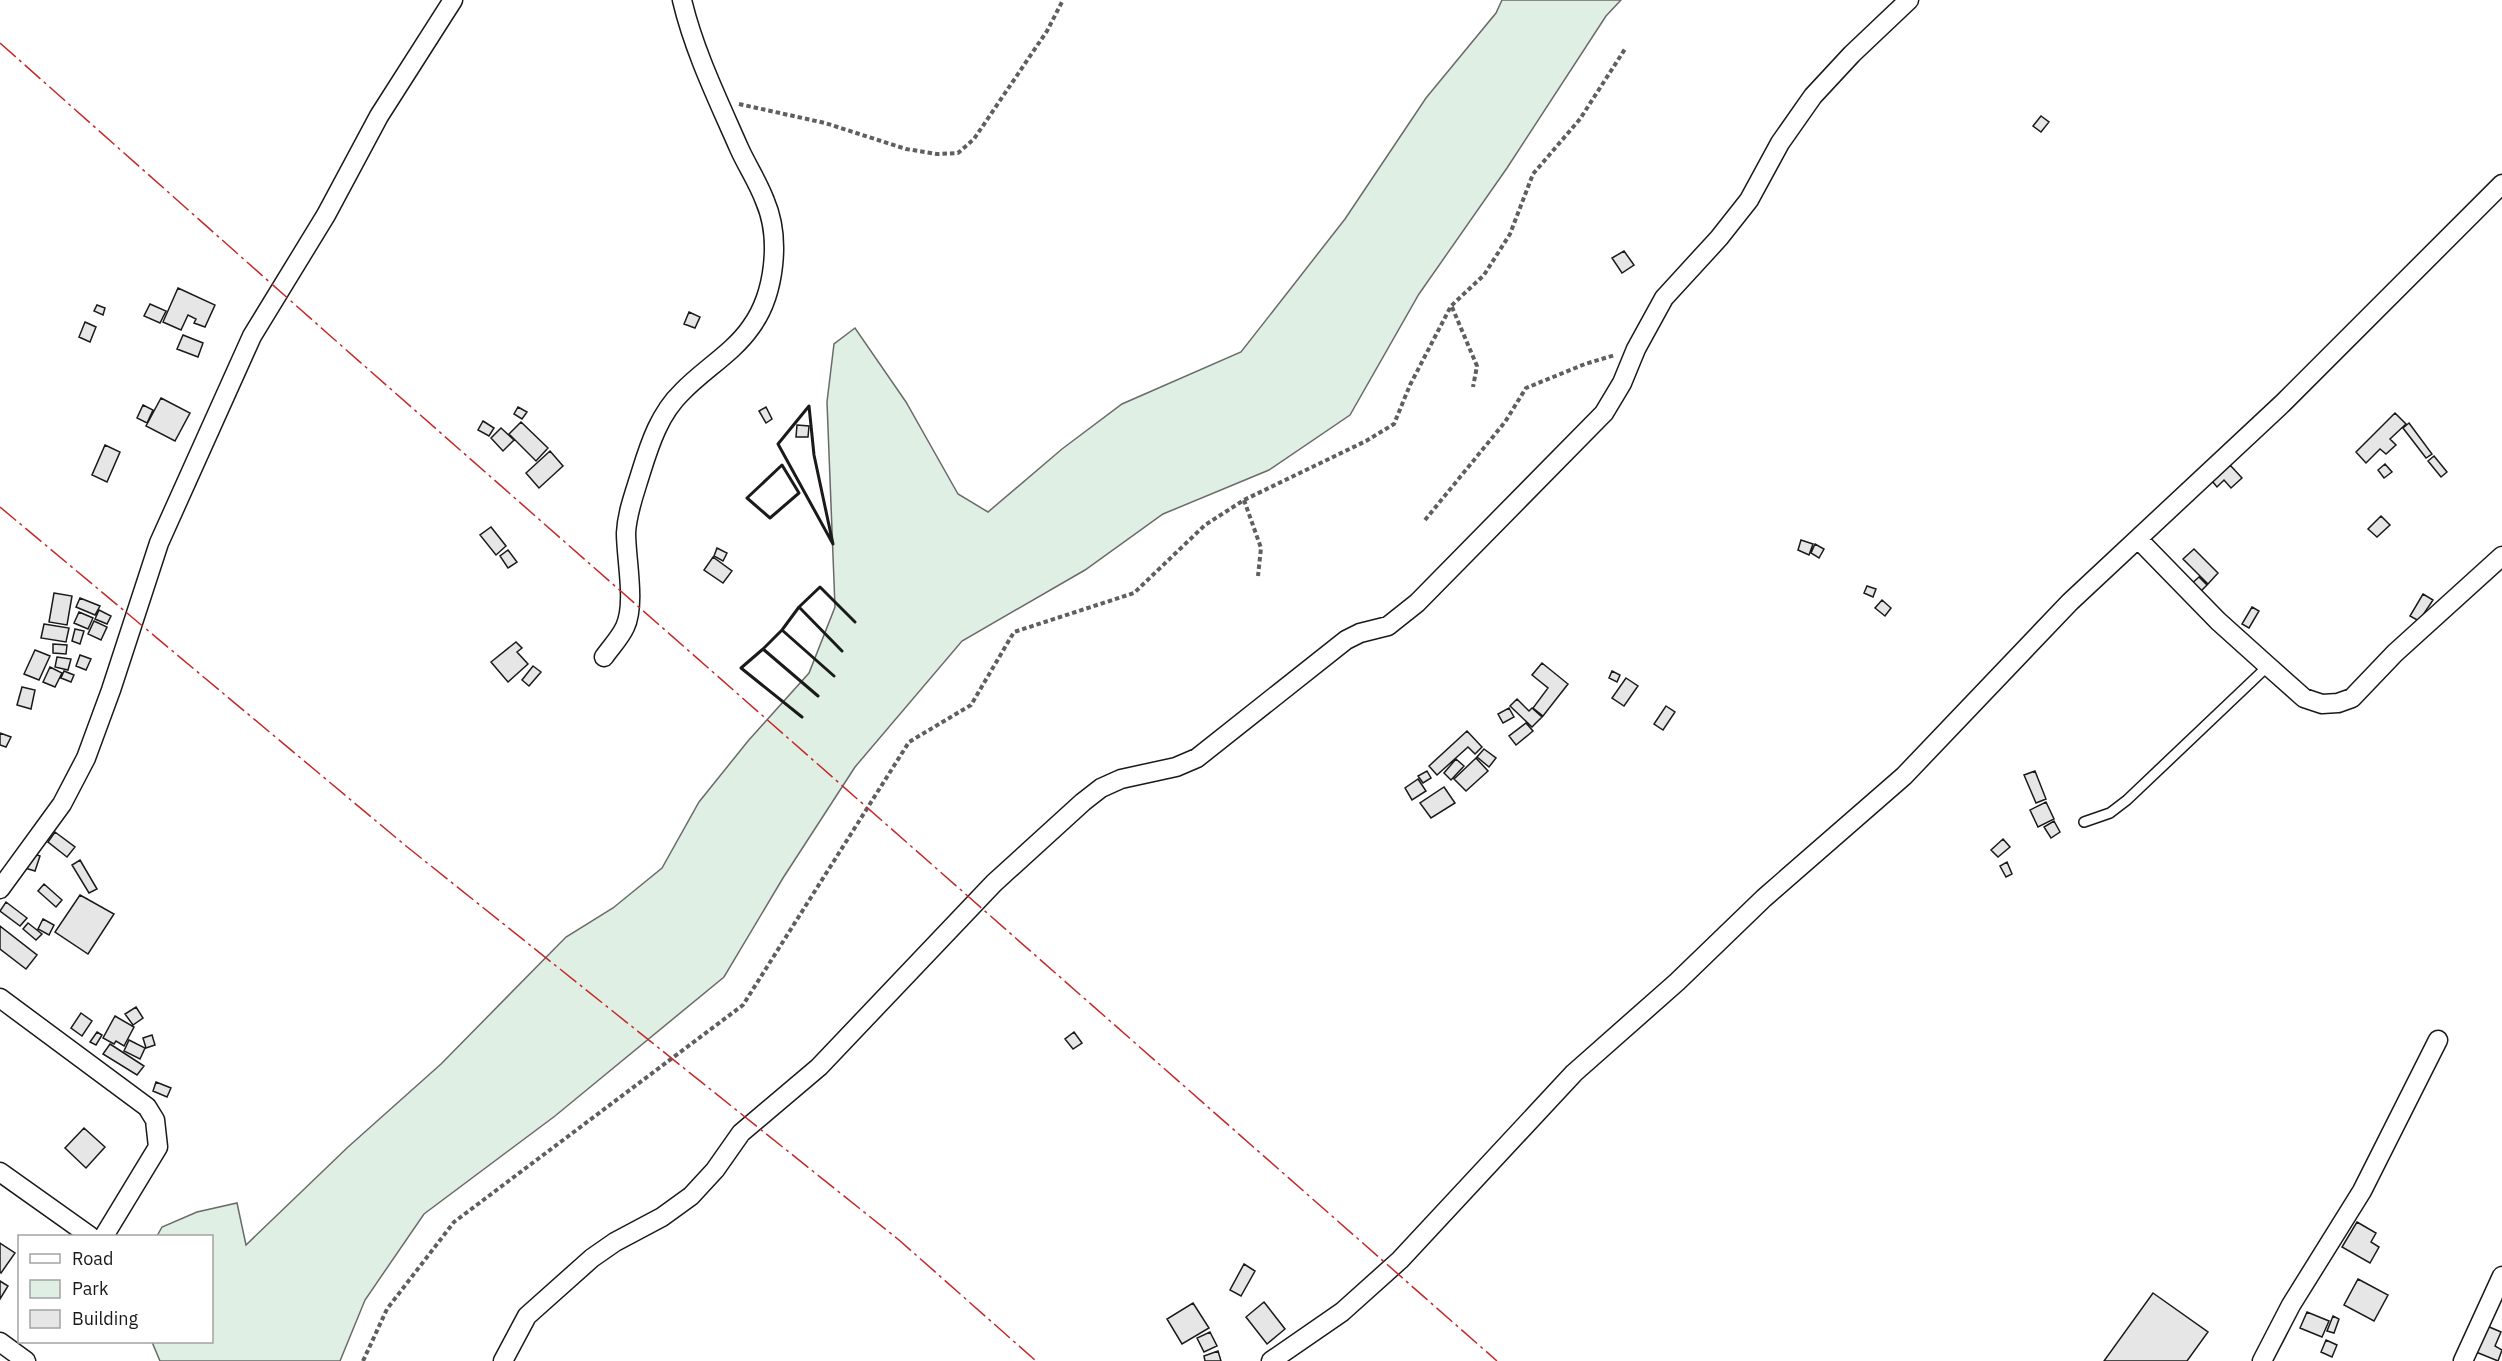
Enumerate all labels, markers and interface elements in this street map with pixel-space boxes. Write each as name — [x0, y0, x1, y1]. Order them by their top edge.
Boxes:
legend — [18, 1235, 213, 1343]
text: Road — [72, 1247, 113, 1270]
text: Park — [72, 1277, 109, 1300]
text: Building — [72, 1307, 139, 1330]

